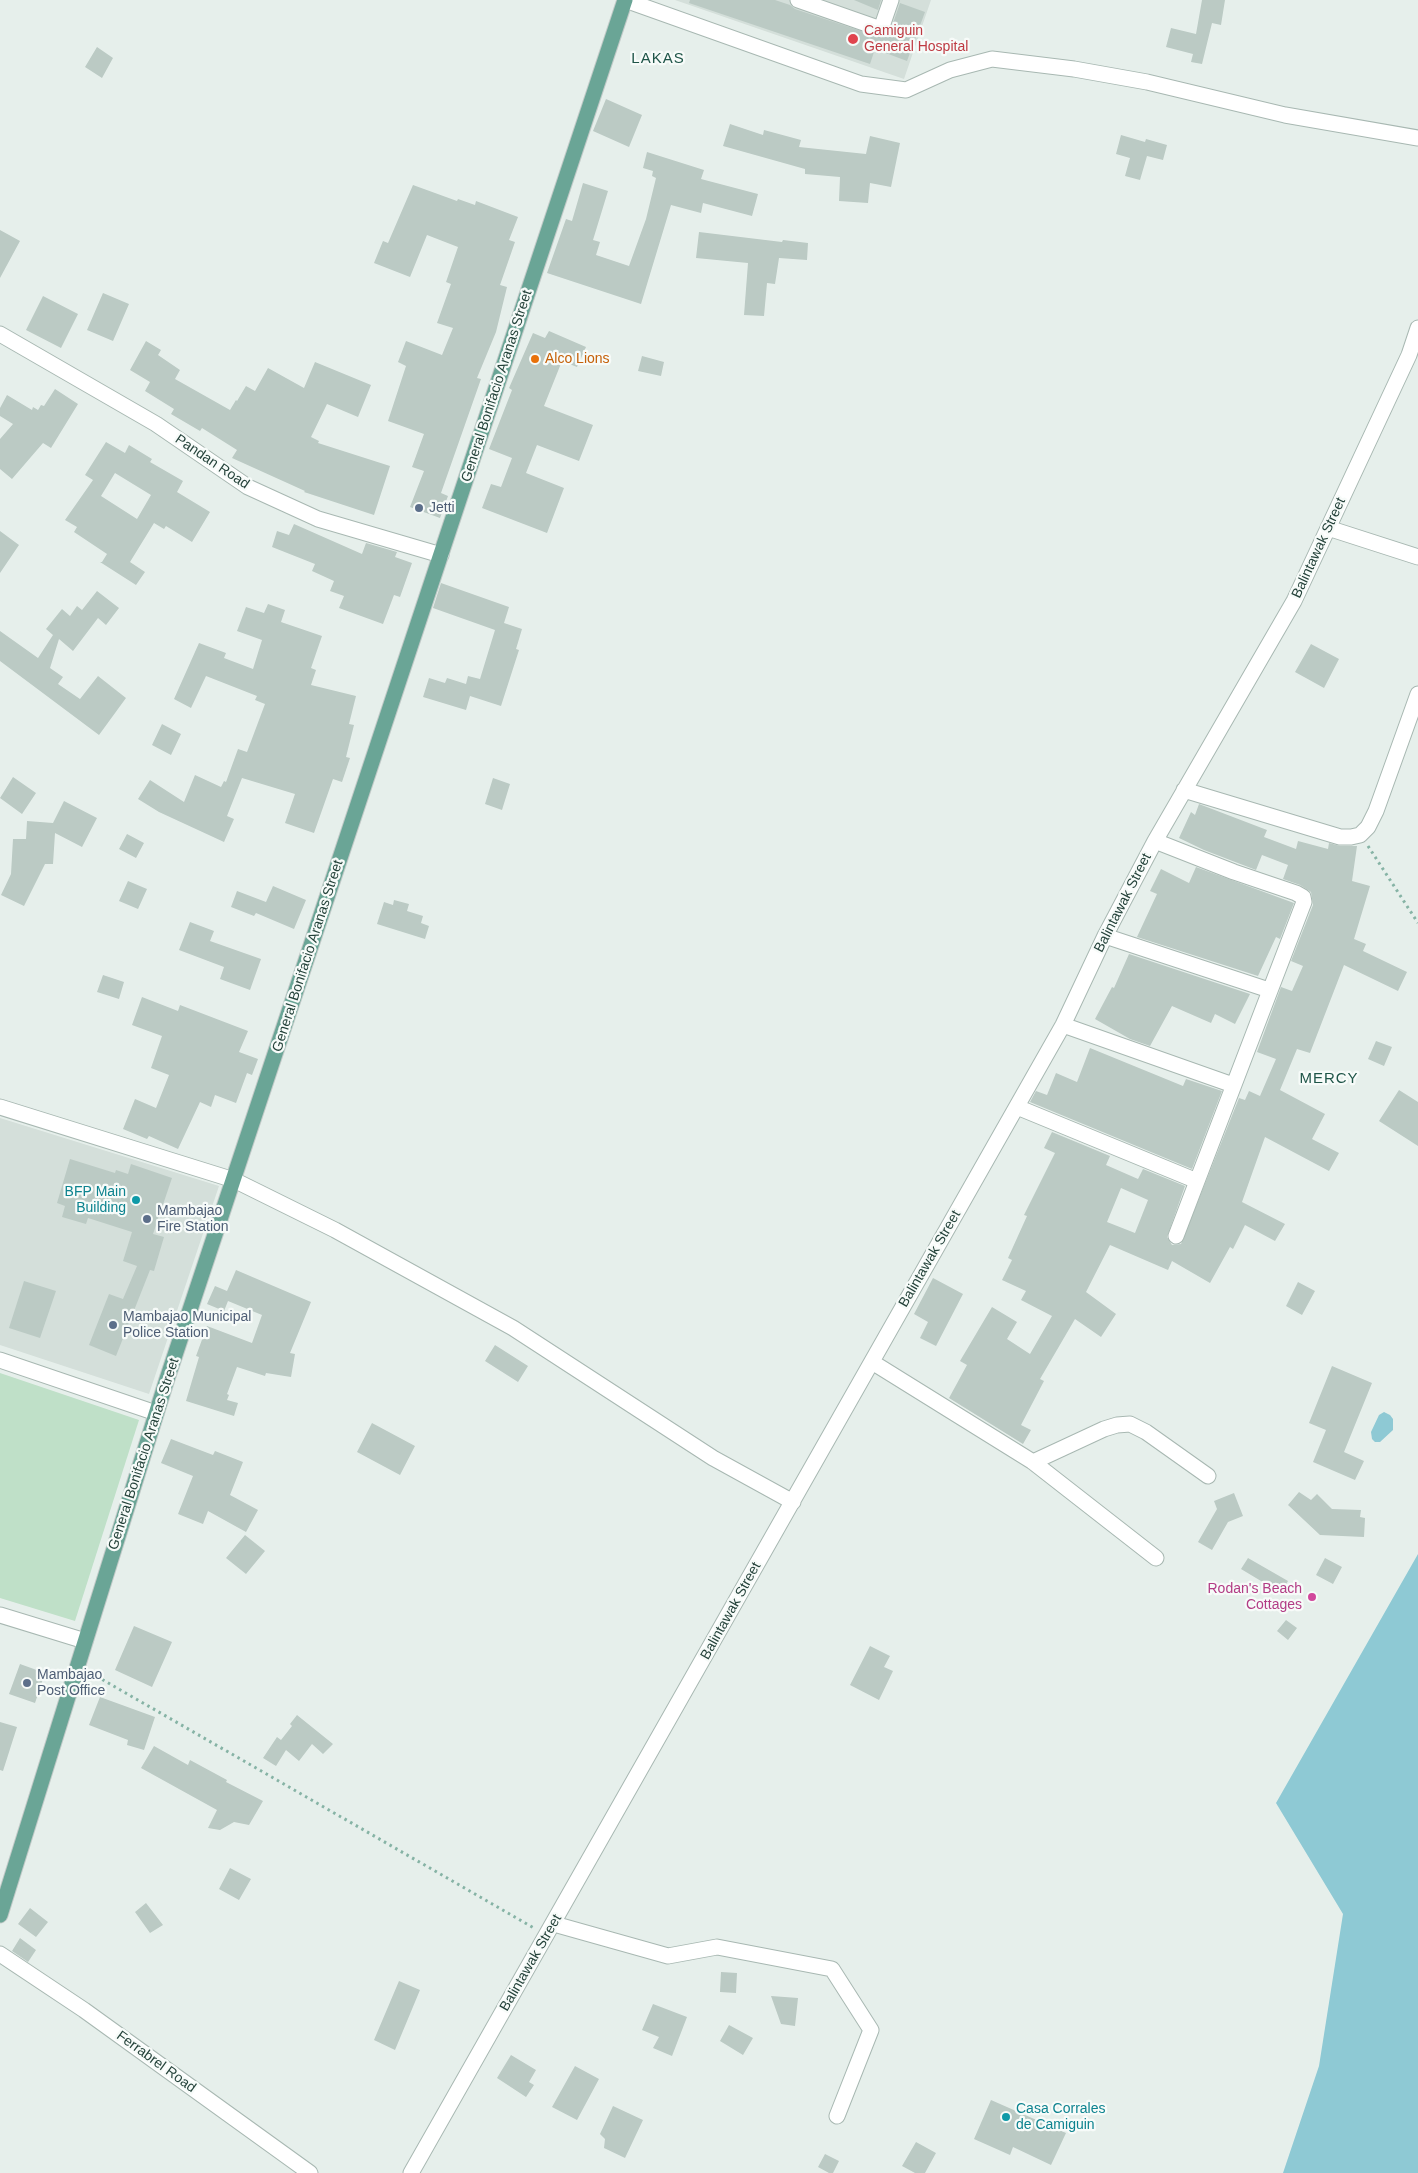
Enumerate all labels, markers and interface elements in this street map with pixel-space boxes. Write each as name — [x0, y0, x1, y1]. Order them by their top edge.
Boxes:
place label: Camiguin General Hospital — [864, 23, 968, 56]
marker: Camiguin General Hospital — [846, 32, 860, 46]
district label: LAKAS — [631, 50, 685, 68]
street label: General Bonifacio Aranas Street — [458, 288, 536, 484]
place label: Alco Lions — [545, 351, 610, 367]
marker: Alco Lions — [529, 353, 541, 365]
street label: Pandan Road — [172, 431, 252, 493]
street label: Balintawak Street — [1288, 495, 1350, 601]
place label: Jetti — [429, 500, 455, 516]
marker: Jetti — [413, 502, 425, 514]
street label: Balintawak Street — [1091, 851, 1155, 955]
street label: General Bonifacio Aranas Street — [269, 858, 347, 1054]
district label: MERCY — [1299, 1070, 1359, 1088]
place label: BFP Main Building — [65, 1184, 126, 1216]
marker: BFP Main Building — [130, 1194, 142, 1206]
place label: Mambajao Fire Station — [157, 1203, 229, 1236]
street label: Balintawak Street — [895, 1208, 965, 1310]
marker: Mambajao Fire Station — [141, 1213, 153, 1225]
place label: Mambajao Municipal Police Station — [123, 1309, 251, 1341]
marker: Mambajao Municipal Police Station — [107, 1319, 119, 1331]
street label: General Bonifacio Aranas Street — [105, 1356, 183, 1552]
street label: Balintawak Street — [697, 1559, 765, 1663]
place label: Rodan's Beach Cottages — [1207, 1581, 1302, 1614]
marker: Rodan's Beach Cottages — [1306, 1591, 1318, 1603]
place label: Mambajao Post Office — [37, 1667, 105, 1700]
marker: Mambajao Post Office — [21, 1677, 33, 1689]
street label: Balintawak Street — [496, 1912, 566, 2014]
street label: Ferrabrel Road — [113, 2028, 199, 2096]
place label: Casa Corrales de Camiguin — [1016, 2101, 1105, 2134]
marker: Casa Corrales de Camiguin — [1000, 2111, 1012, 2123]

